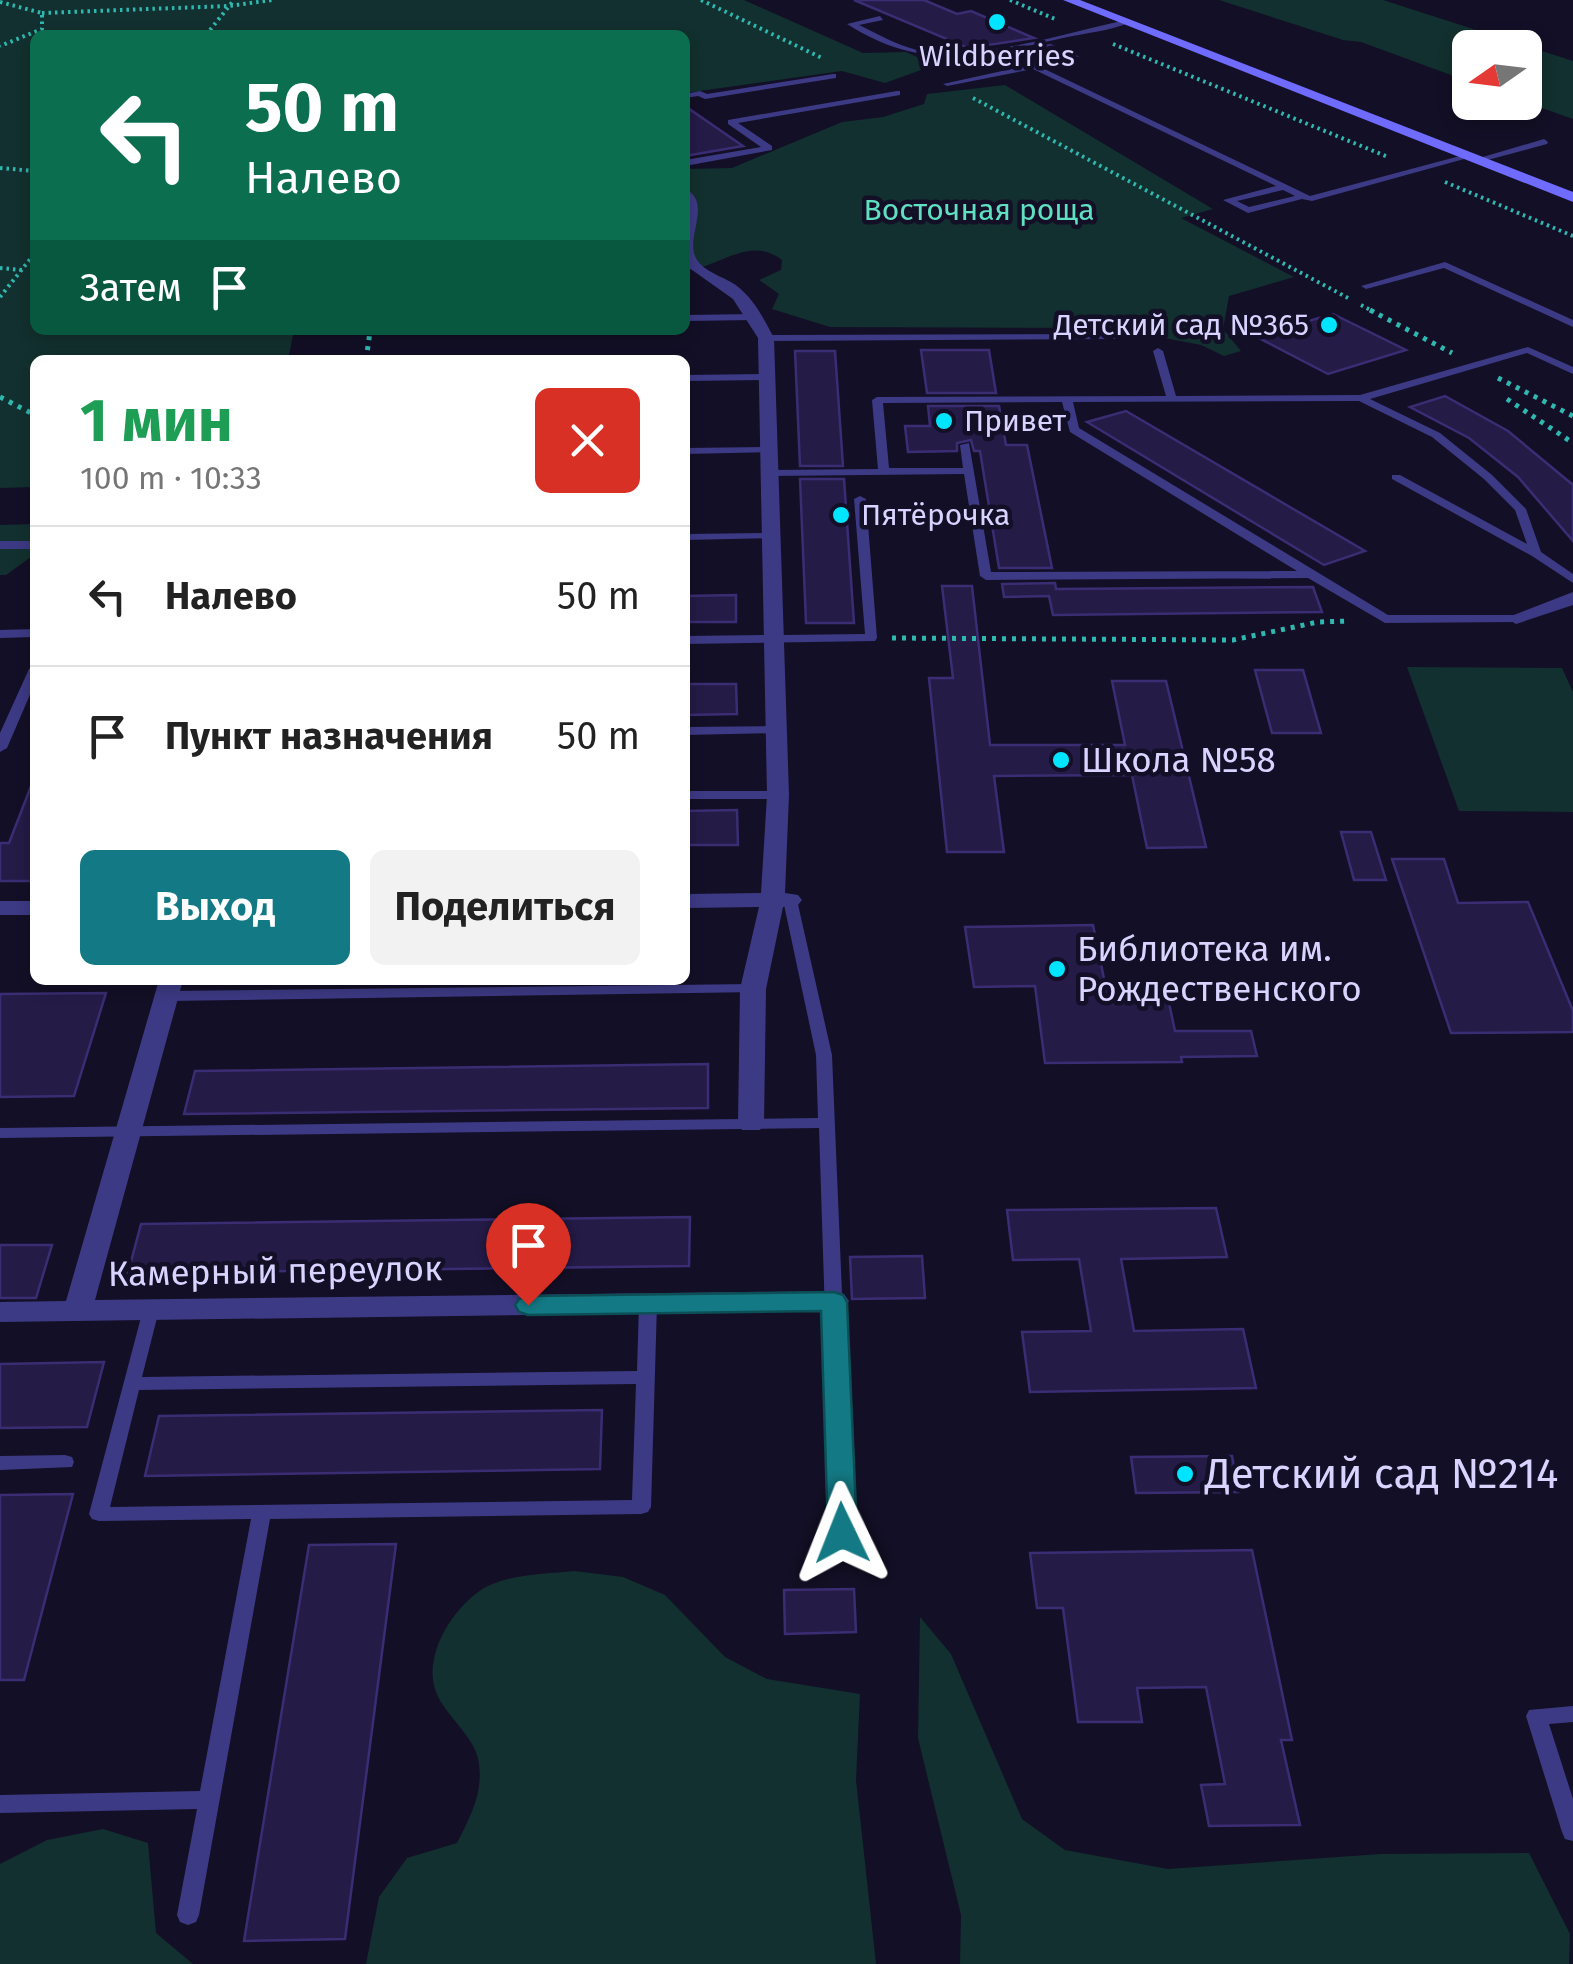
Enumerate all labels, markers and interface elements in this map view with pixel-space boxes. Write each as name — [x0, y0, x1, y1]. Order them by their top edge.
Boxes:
marker: Wildberries — [986, 11, 1008, 33]
north arrow — [1452, 30, 1542, 120]
map controls — [1452, 30, 1542, 120]
place label: Wildberries — [919, 38, 1075, 74]
text: 50 m — [245, 66, 399, 150]
icon: left — [80, 70, 210, 200]
text: Налево — [245, 151, 402, 205]
park label: Восточная роща — [863, 192, 1095, 228]
icon: arrive — [202, 260, 257, 315]
text: Затем — [80, 265, 182, 311]
place label: Детский сад №365 — [1053, 307, 1309, 343]
marker: Детский сад №365 — [1318, 314, 1340, 336]
text: 1 мин — [80, 385, 233, 457]
button: close — [535, 388, 640, 493]
place label: Привет — [964, 403, 1066, 439]
marker: Привет — [933, 410, 955, 432]
text: 100 m · 10:33 — [80, 459, 262, 497]
place label: Пятёрочка — [861, 497, 1010, 533]
marker: Пятёрочка — [830, 504, 852, 526]
icon: left — [80, 569, 135, 624]
text: Налево — [165, 573, 297, 619]
text: 50 m — [557, 573, 640, 619]
icon: arrive — [80, 709, 135, 764]
text: Пункт назначения — [165, 713, 493, 759]
text: 50 m — [557, 713, 640, 759]
place label: Школа №58 — [1081, 739, 1276, 781]
marker: Школа №58 — [1050, 749, 1072, 771]
button: Выход — [80, 850, 350, 965]
button: Поделиться — [370, 850, 640, 965]
place label: Библиотека им. Рождественского — [1077, 928, 1362, 1010]
marker: Библиотека им. Рождественского — [1046, 958, 1068, 980]
pin — [486, 1203, 571, 1306]
icon: arrive — [501, 1218, 556, 1273]
street label: Камерный переулок — [107, 1247, 443, 1295]
place label: Детский сад №214 — [1204, 1449, 1558, 1499]
marker: Детский сад №214 — [1174, 1463, 1196, 1485]
position arrow — [790, 1481, 894, 1585]

